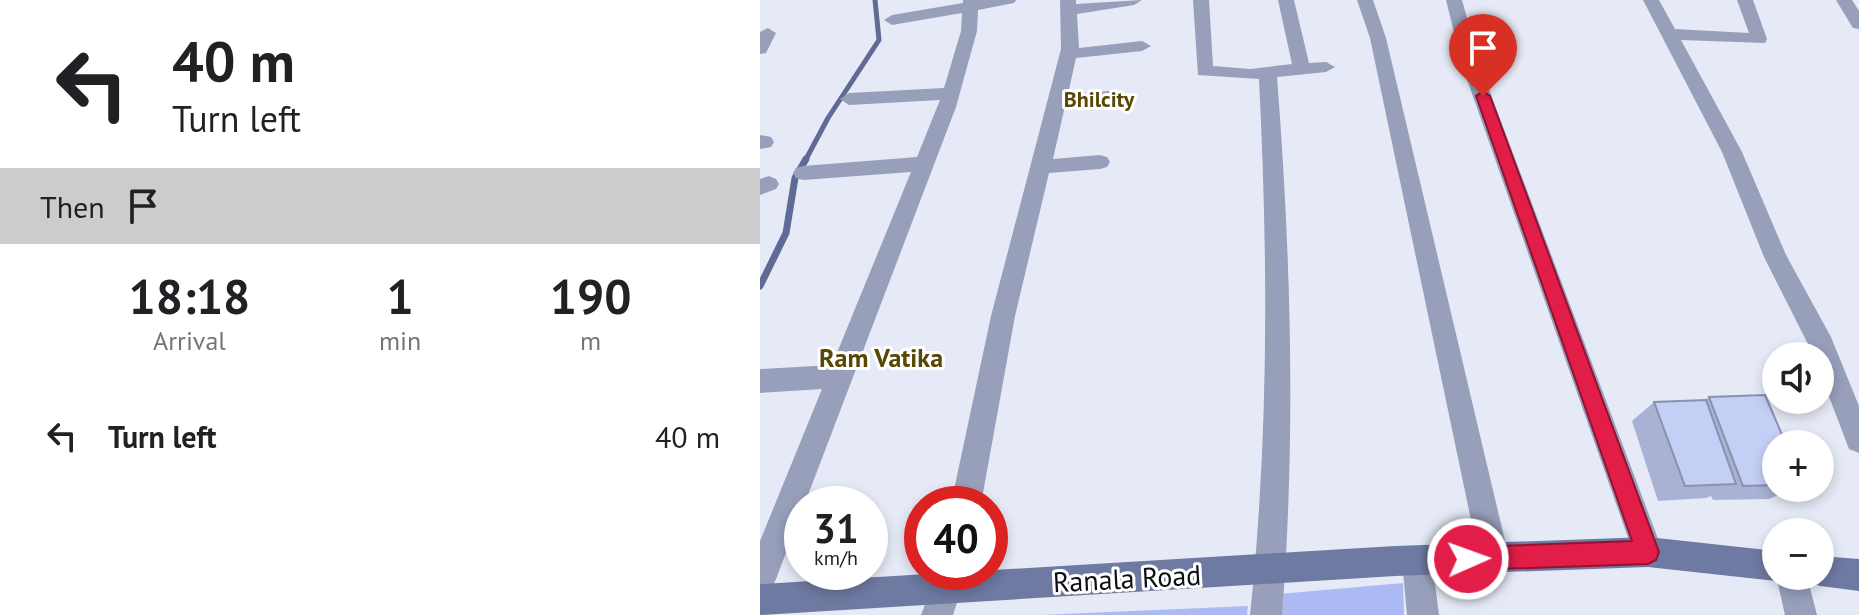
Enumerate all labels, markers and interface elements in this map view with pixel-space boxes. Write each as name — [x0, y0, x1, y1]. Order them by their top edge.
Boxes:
pin — [1449, 14.0, 1517, 96]
text: 40 m — [172, 25, 295, 97]
icon: arrive — [1461, 26, 1505, 70]
icon: left — [40, 32, 144, 136]
district label: Bhilcity — [1064, 85, 1135, 113]
text: Turn left — [172, 95, 301, 142]
icon: arrive — [121, 184, 165, 228]
text: Then — [40, 187, 105, 226]
text: 18:18 — [129, 265, 250, 327]
text: 1 — [386, 265, 414, 327]
text: 190 — [550, 265, 631, 327]
text: Arrival — [153, 324, 226, 357]
text: min — [379, 324, 421, 357]
text: m — [580, 324, 601, 357]
district label: Ram Vatika — [819, 341, 943, 374]
map controls — [1762, 342, 1834, 590]
button: sound — [1762, 342, 1834, 414]
icon: left — [40, 414, 84, 458]
text: Turn left — [108, 417, 216, 456]
text: 40 m — [655, 417, 720, 456]
button: + — [1762, 430, 1834, 502]
speed limit sign: 40 — [904, 486, 1008, 590]
text: 31 — [813, 502, 859, 554]
position arrow — [1426, 517, 1510, 601]
button: − — [1762, 518, 1834, 590]
text: km/h — [814, 545, 858, 571]
street label: Ranala Road — [1052, 556, 1202, 600]

